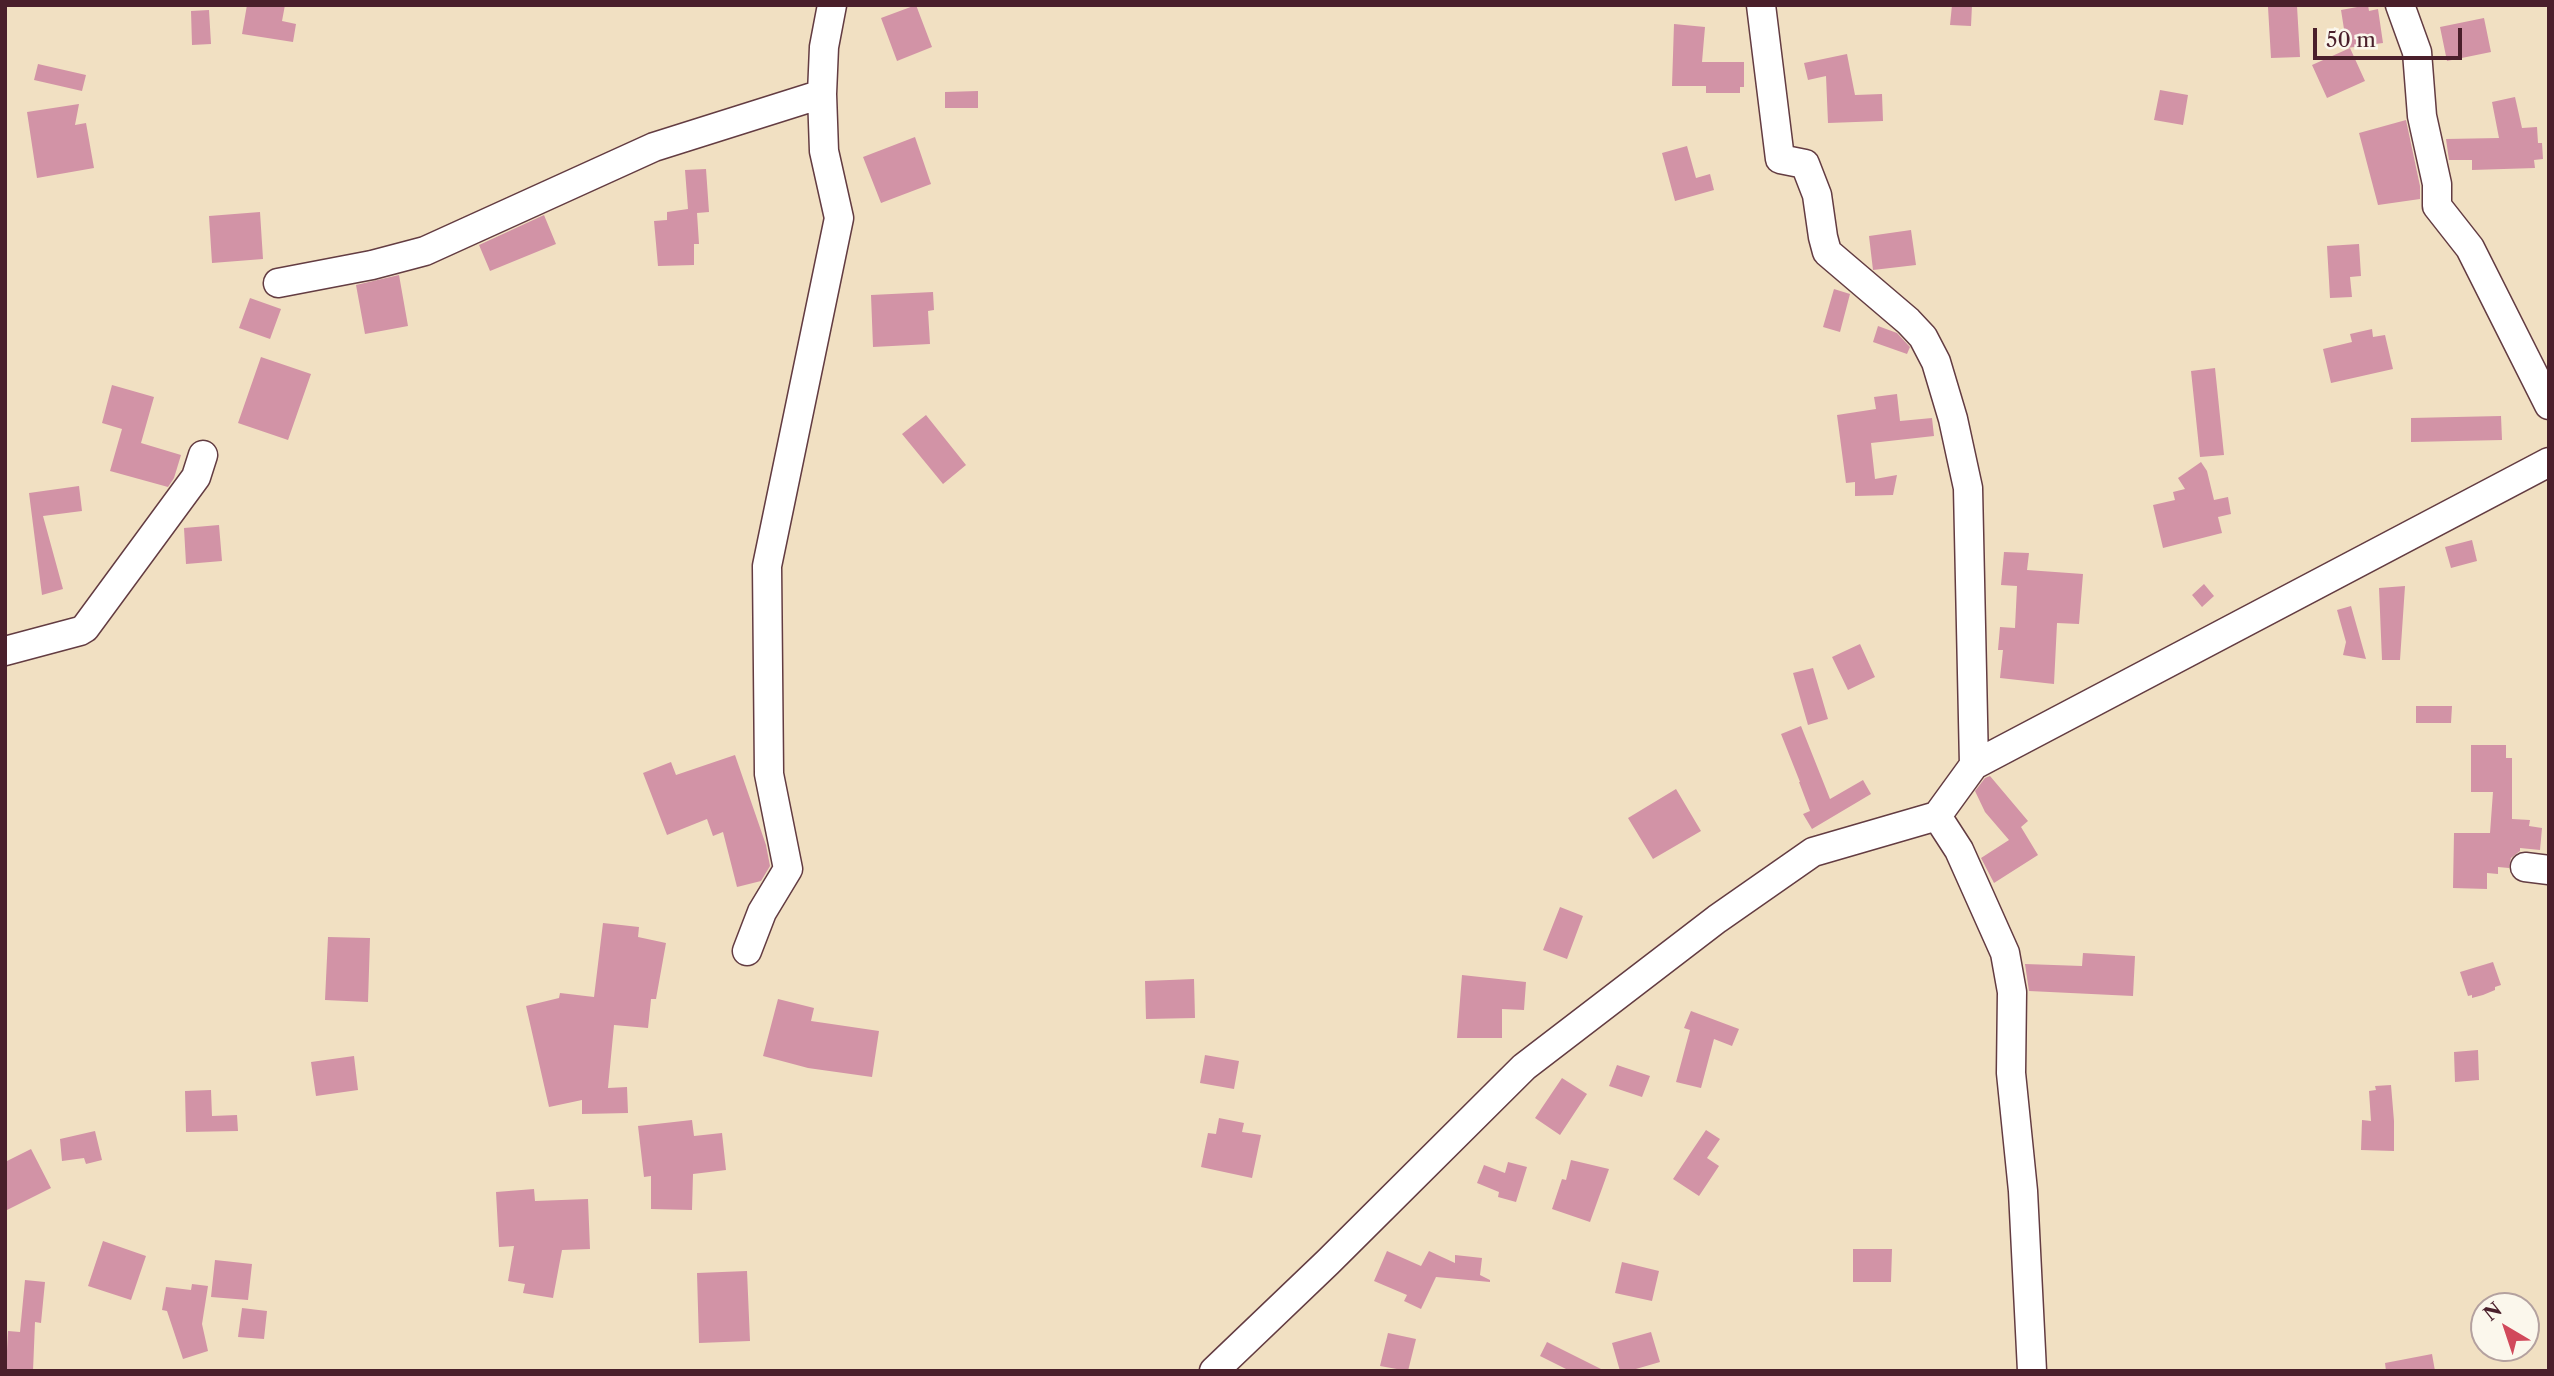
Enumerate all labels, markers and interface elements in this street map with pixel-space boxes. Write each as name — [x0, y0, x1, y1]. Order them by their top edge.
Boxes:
scale bar — [2316, 14, 2465, 58]
text: 50 m — [2326, 27, 2376, 52]
north arrow — [2470, 1292, 2540, 1362]
text: N — [2479, 1298, 2506, 1326]

